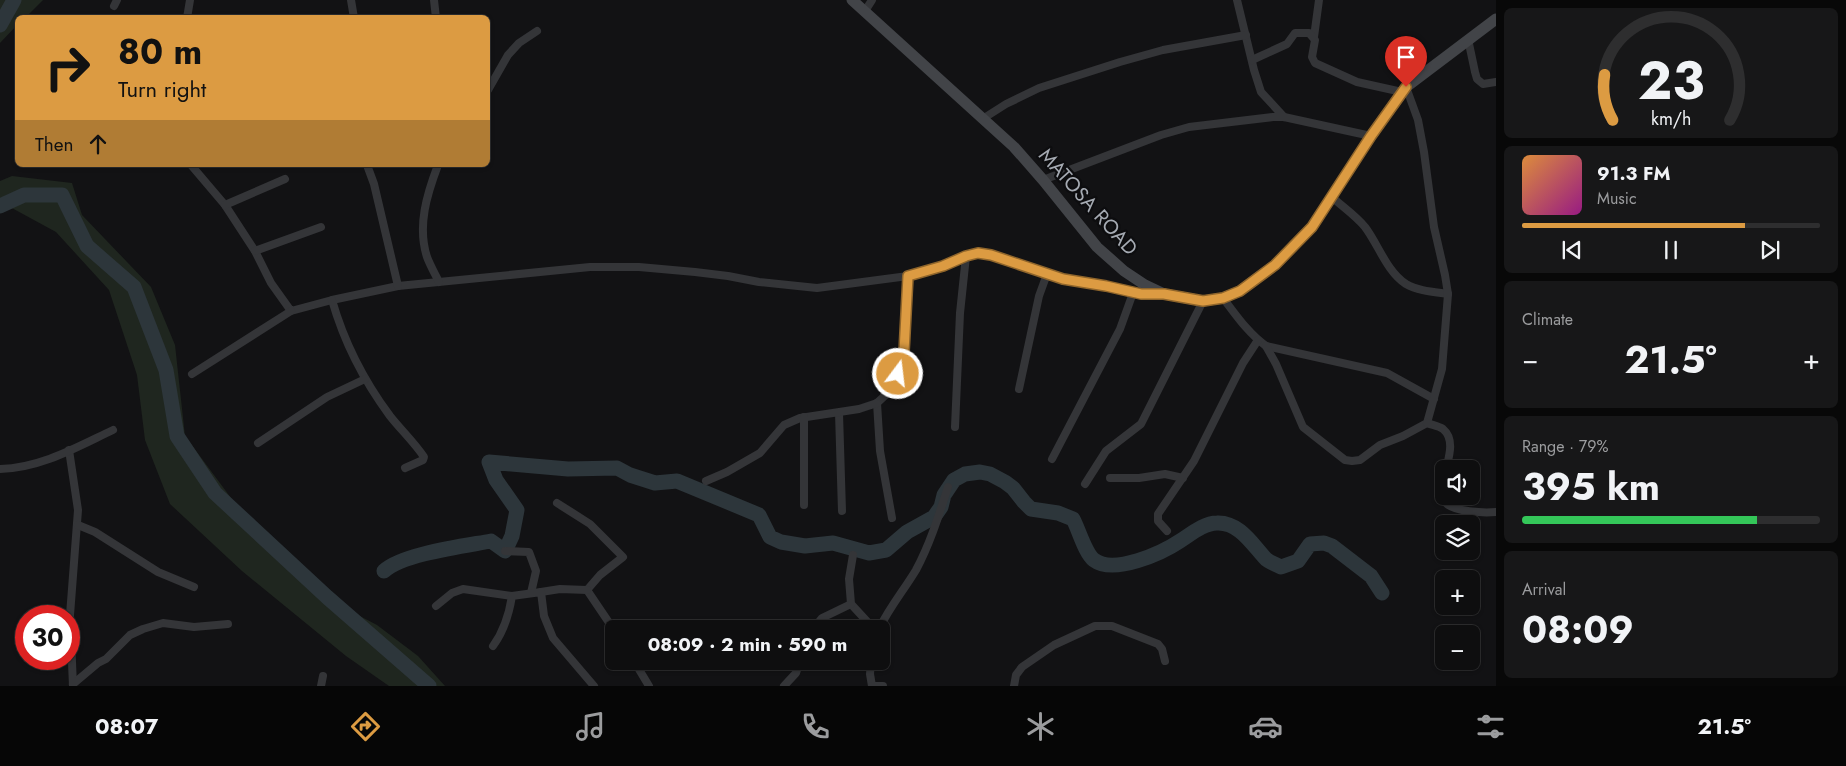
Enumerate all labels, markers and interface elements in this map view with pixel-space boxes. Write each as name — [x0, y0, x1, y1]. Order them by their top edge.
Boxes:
text: 80 m — [118, 27, 202, 77]
icon: right — [35, 35, 100, 100]
pin — [1385, 36, 1427, 87]
icon: arrive — [1392, 43, 1420, 71]
text: 23 — [1638, 43, 1704, 119]
text: Turn right — [118, 73, 206, 105]
text: km/h — [1651, 106, 1691, 132]
icon: ahead — [84, 130, 112, 158]
text: Then — [35, 131, 74, 158]
street label: MATOSA ROAD — [1032, 142, 1144, 262]
text: 91.3 FM — [1597, 160, 1670, 187]
text: Music — [1597, 187, 1637, 210]
icon: previous — [1558, 236, 1586, 264]
icon: pause — [1657, 236, 1685, 264]
icon: next — [1756, 236, 1784, 264]
text: Climate — [1522, 308, 1573, 331]
text: 21.5° — [1624, 332, 1717, 387]
text: − — [1522, 339, 1539, 380]
text: + — [1803, 339, 1820, 380]
position arrow — [871, 347, 923, 399]
text: Range · 79% — [1522, 435, 1608, 458]
text: 395 km — [1522, 459, 1660, 514]
map controls — [1435, 460, 1480, 670]
button: sound — [1435, 460, 1480, 505]
button: layers — [1435, 515, 1480, 560]
button: + — [1435, 570, 1480, 615]
text: Arrival — [1522, 578, 1566, 601]
text: 08:09 — [1522, 602, 1634, 657]
speed limit sign: 30 — [15, 605, 80, 670]
button: − — [1435, 625, 1480, 670]
text: 08:09 · 2 min · 590 m — [648, 631, 847, 658]
icon: directions — [348, 709, 383, 744]
icon: music — [573, 709, 608, 744]
icon: phone — [798, 709, 833, 744]
icon: climate — [1023, 709, 1058, 744]
icon: car — [1248, 709, 1283, 744]
icon: filters — [1473, 709, 1508, 744]
text: 08:07 — [95, 710, 158, 742]
text: 21.5° — [1698, 710, 1751, 742]

